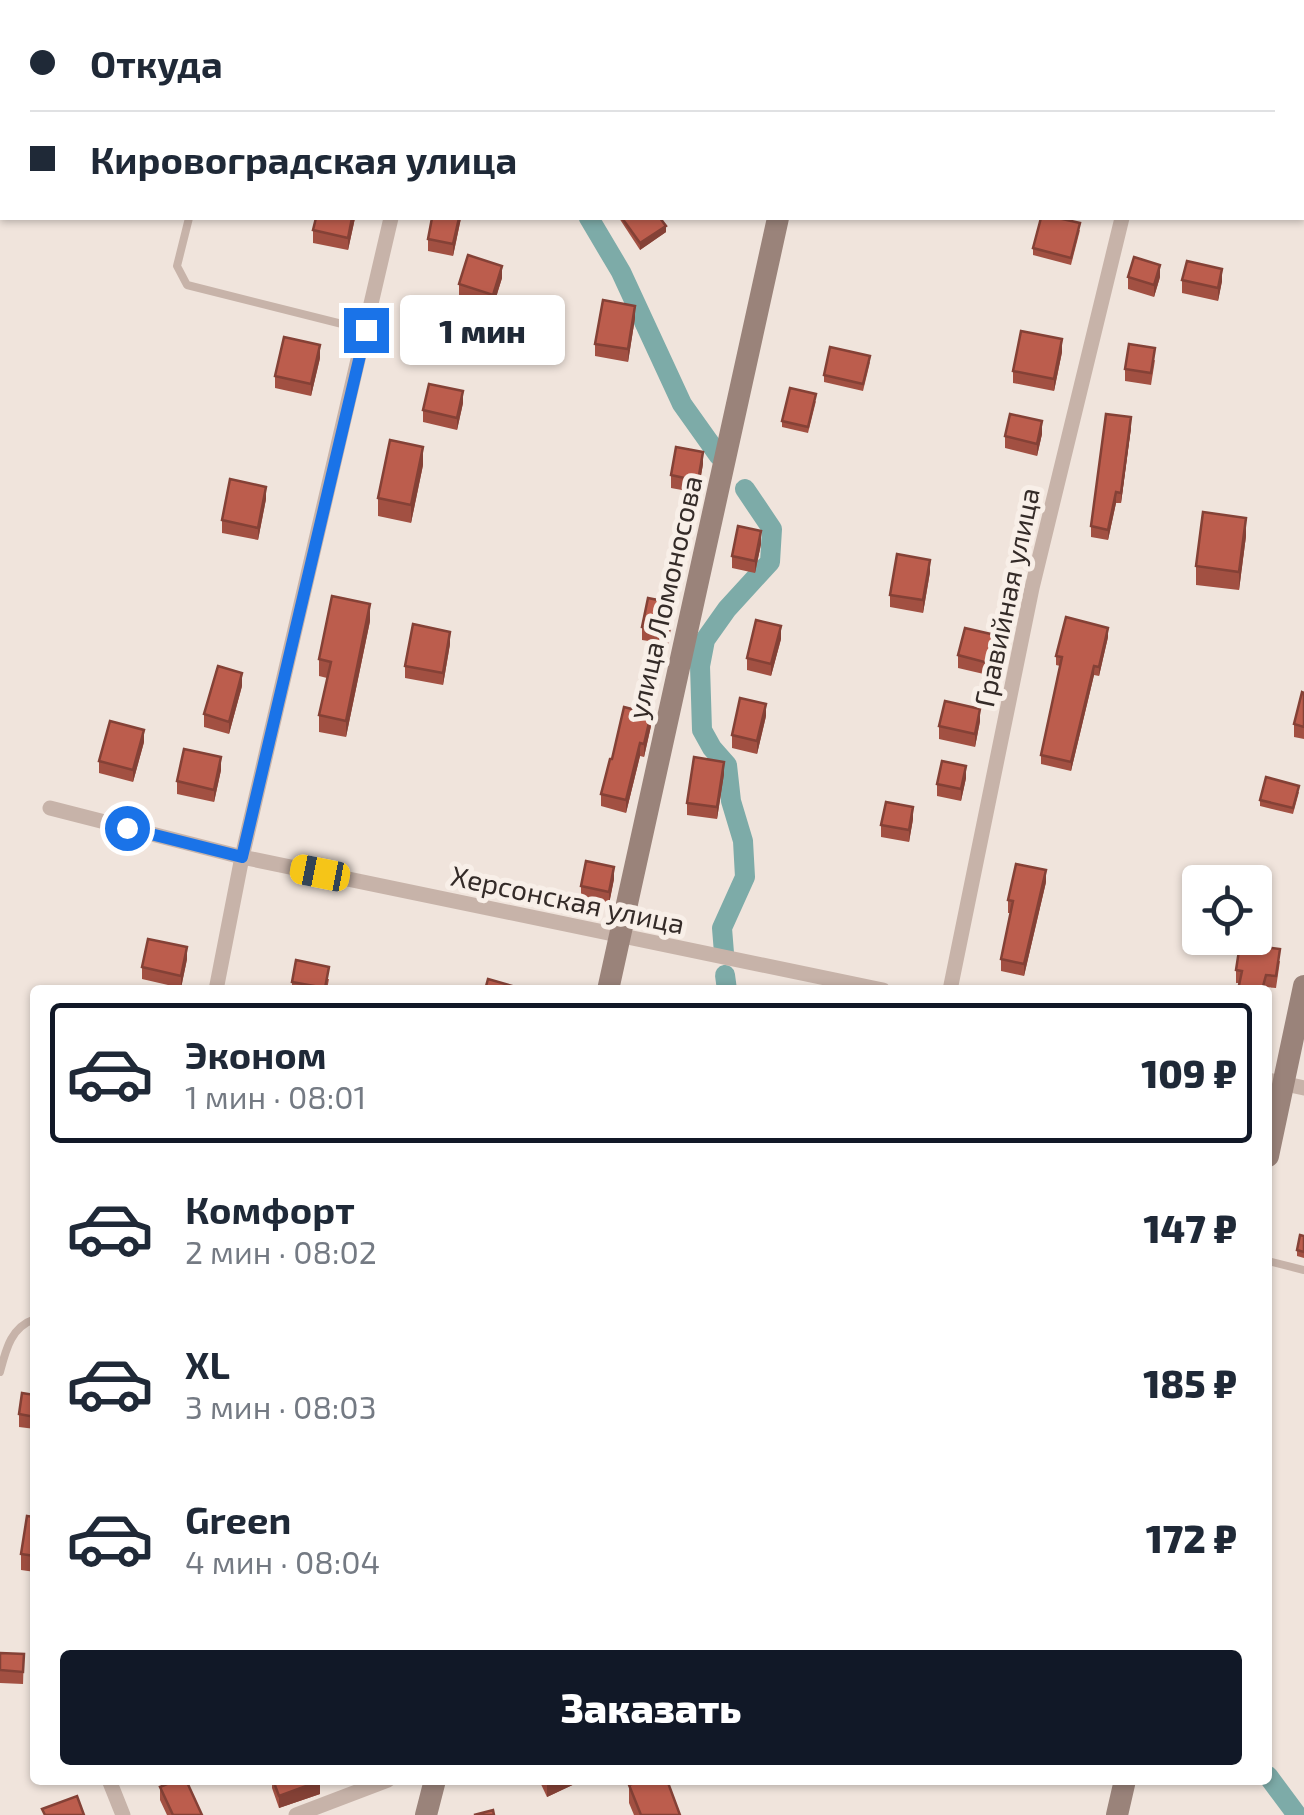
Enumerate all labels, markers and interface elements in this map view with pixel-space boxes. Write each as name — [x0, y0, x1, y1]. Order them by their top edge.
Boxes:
text: Откуда — [90, 40, 223, 86]
text: Кировоградская улица — [90, 136, 517, 182]
callout: 1 мин — [401, 295, 566, 365]
route end — [344, 308, 389, 353]
text: 1 мин — [439, 311, 526, 349]
street label: улица Ломоносова — [620, 472, 708, 722]
street label: Гравийная улица — [966, 484, 1046, 710]
route start — [105, 806, 150, 851]
car — [288, 853, 352, 893]
street label: Херсонская улица — [448, 858, 688, 940]
map controls — [1182, 865, 1272, 955]
button: locate — [1182, 865, 1272, 955]
icon: car — [65, 1028, 155, 1118]
text: Эконом — [185, 1031, 327, 1077]
text: 109 ₽ — [1141, 1050, 1237, 1096]
text: 1 мин · 08:01 — [185, 1077, 366, 1115]
icon: car — [65, 1183, 155, 1273]
text: Комфорт — [185, 1186, 355, 1232]
text: 147 ₽ — [1143, 1205, 1237, 1251]
text: 2 мин · 08:02 — [185, 1232, 377, 1270]
icon: car — [65, 1338, 155, 1428]
text: XL — [185, 1341, 230, 1387]
text: 185 ₽ — [1143, 1360, 1237, 1406]
text: 3 мин · 08:03 — [185, 1387, 376, 1425]
icon: car — [65, 1493, 155, 1583]
text: Green — [185, 1496, 291, 1542]
text: 172 ₽ — [1146, 1515, 1237, 1561]
text: 4 мин · 08:04 — [185, 1542, 380, 1580]
button: Заказать — [60, 1650, 1242, 1765]

